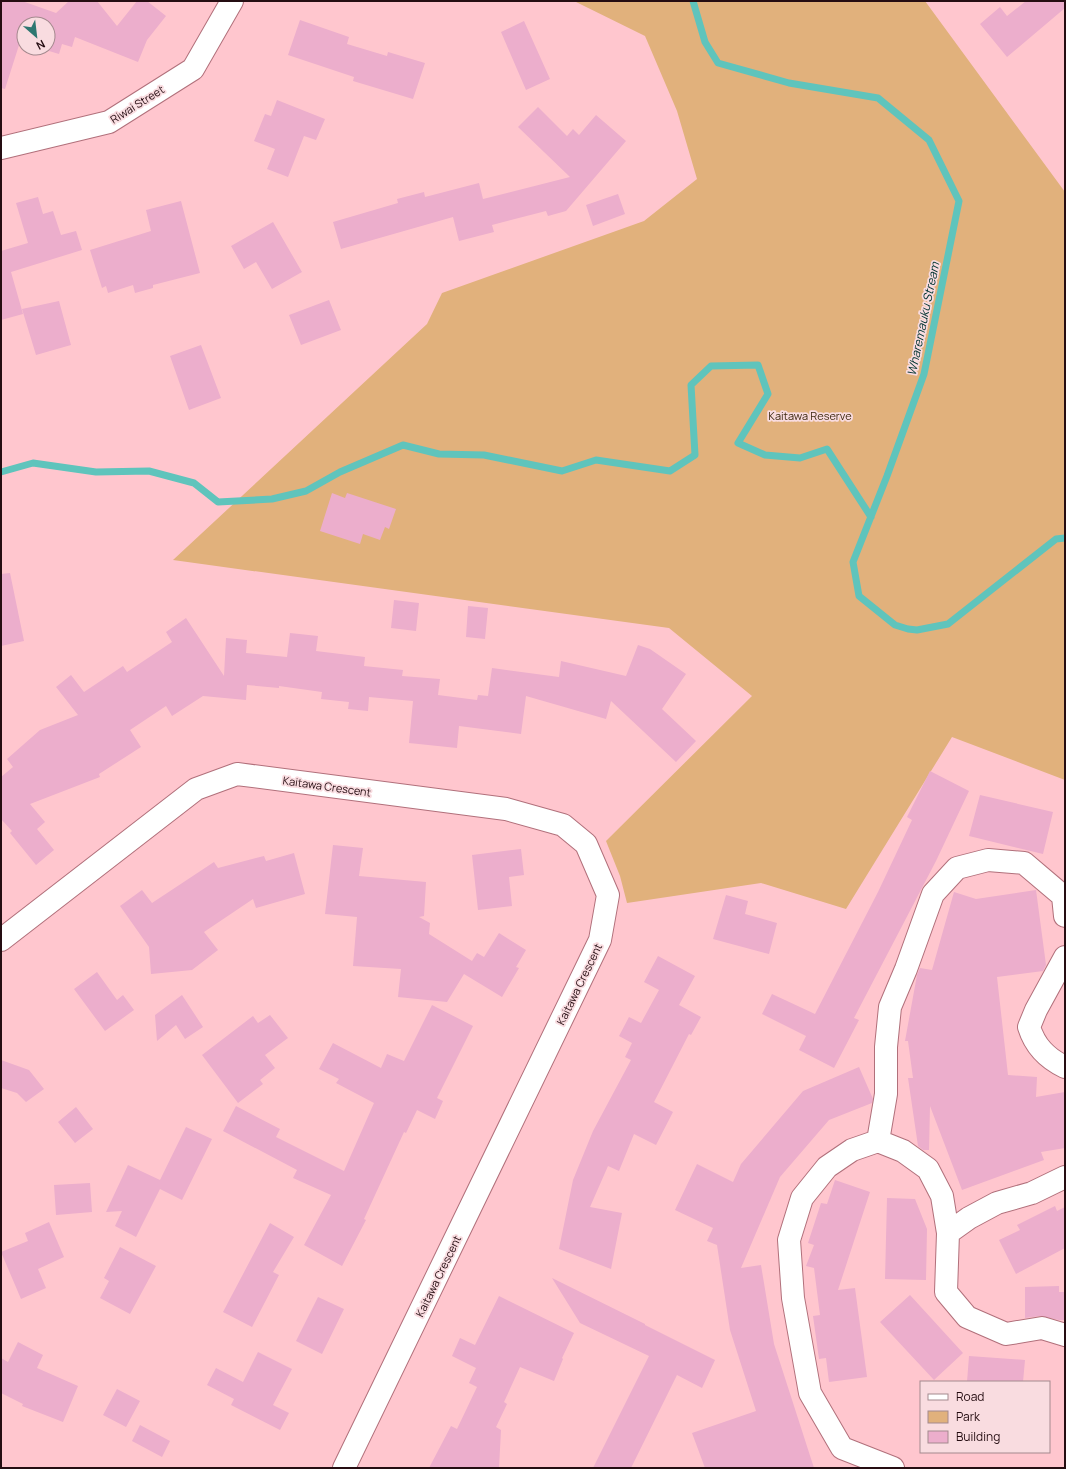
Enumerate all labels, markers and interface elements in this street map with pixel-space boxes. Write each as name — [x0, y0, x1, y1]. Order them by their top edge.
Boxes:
north arrow — [16, 16, 56, 56]
text: N — [34, 37, 48, 54]
street label: Riwai Street — [107, 82, 167, 126]
water label: Wharemauku Stream — [903, 260, 944, 377]
park label: Kaitawa Reserve — [768, 408, 852, 423]
street label: Kaitawa Crescent — [282, 772, 372, 800]
street label: Kaitawa Crescent — [553, 941, 605, 1027]
street label: Kaitawa Crescent — [412, 1233, 464, 1319]
legend — [920, 1381, 1050, 1453]
text: Road — [956, 1388, 984, 1405]
text: Park — [956, 1408, 981, 1425]
text: Building — [956, 1428, 1000, 1445]

